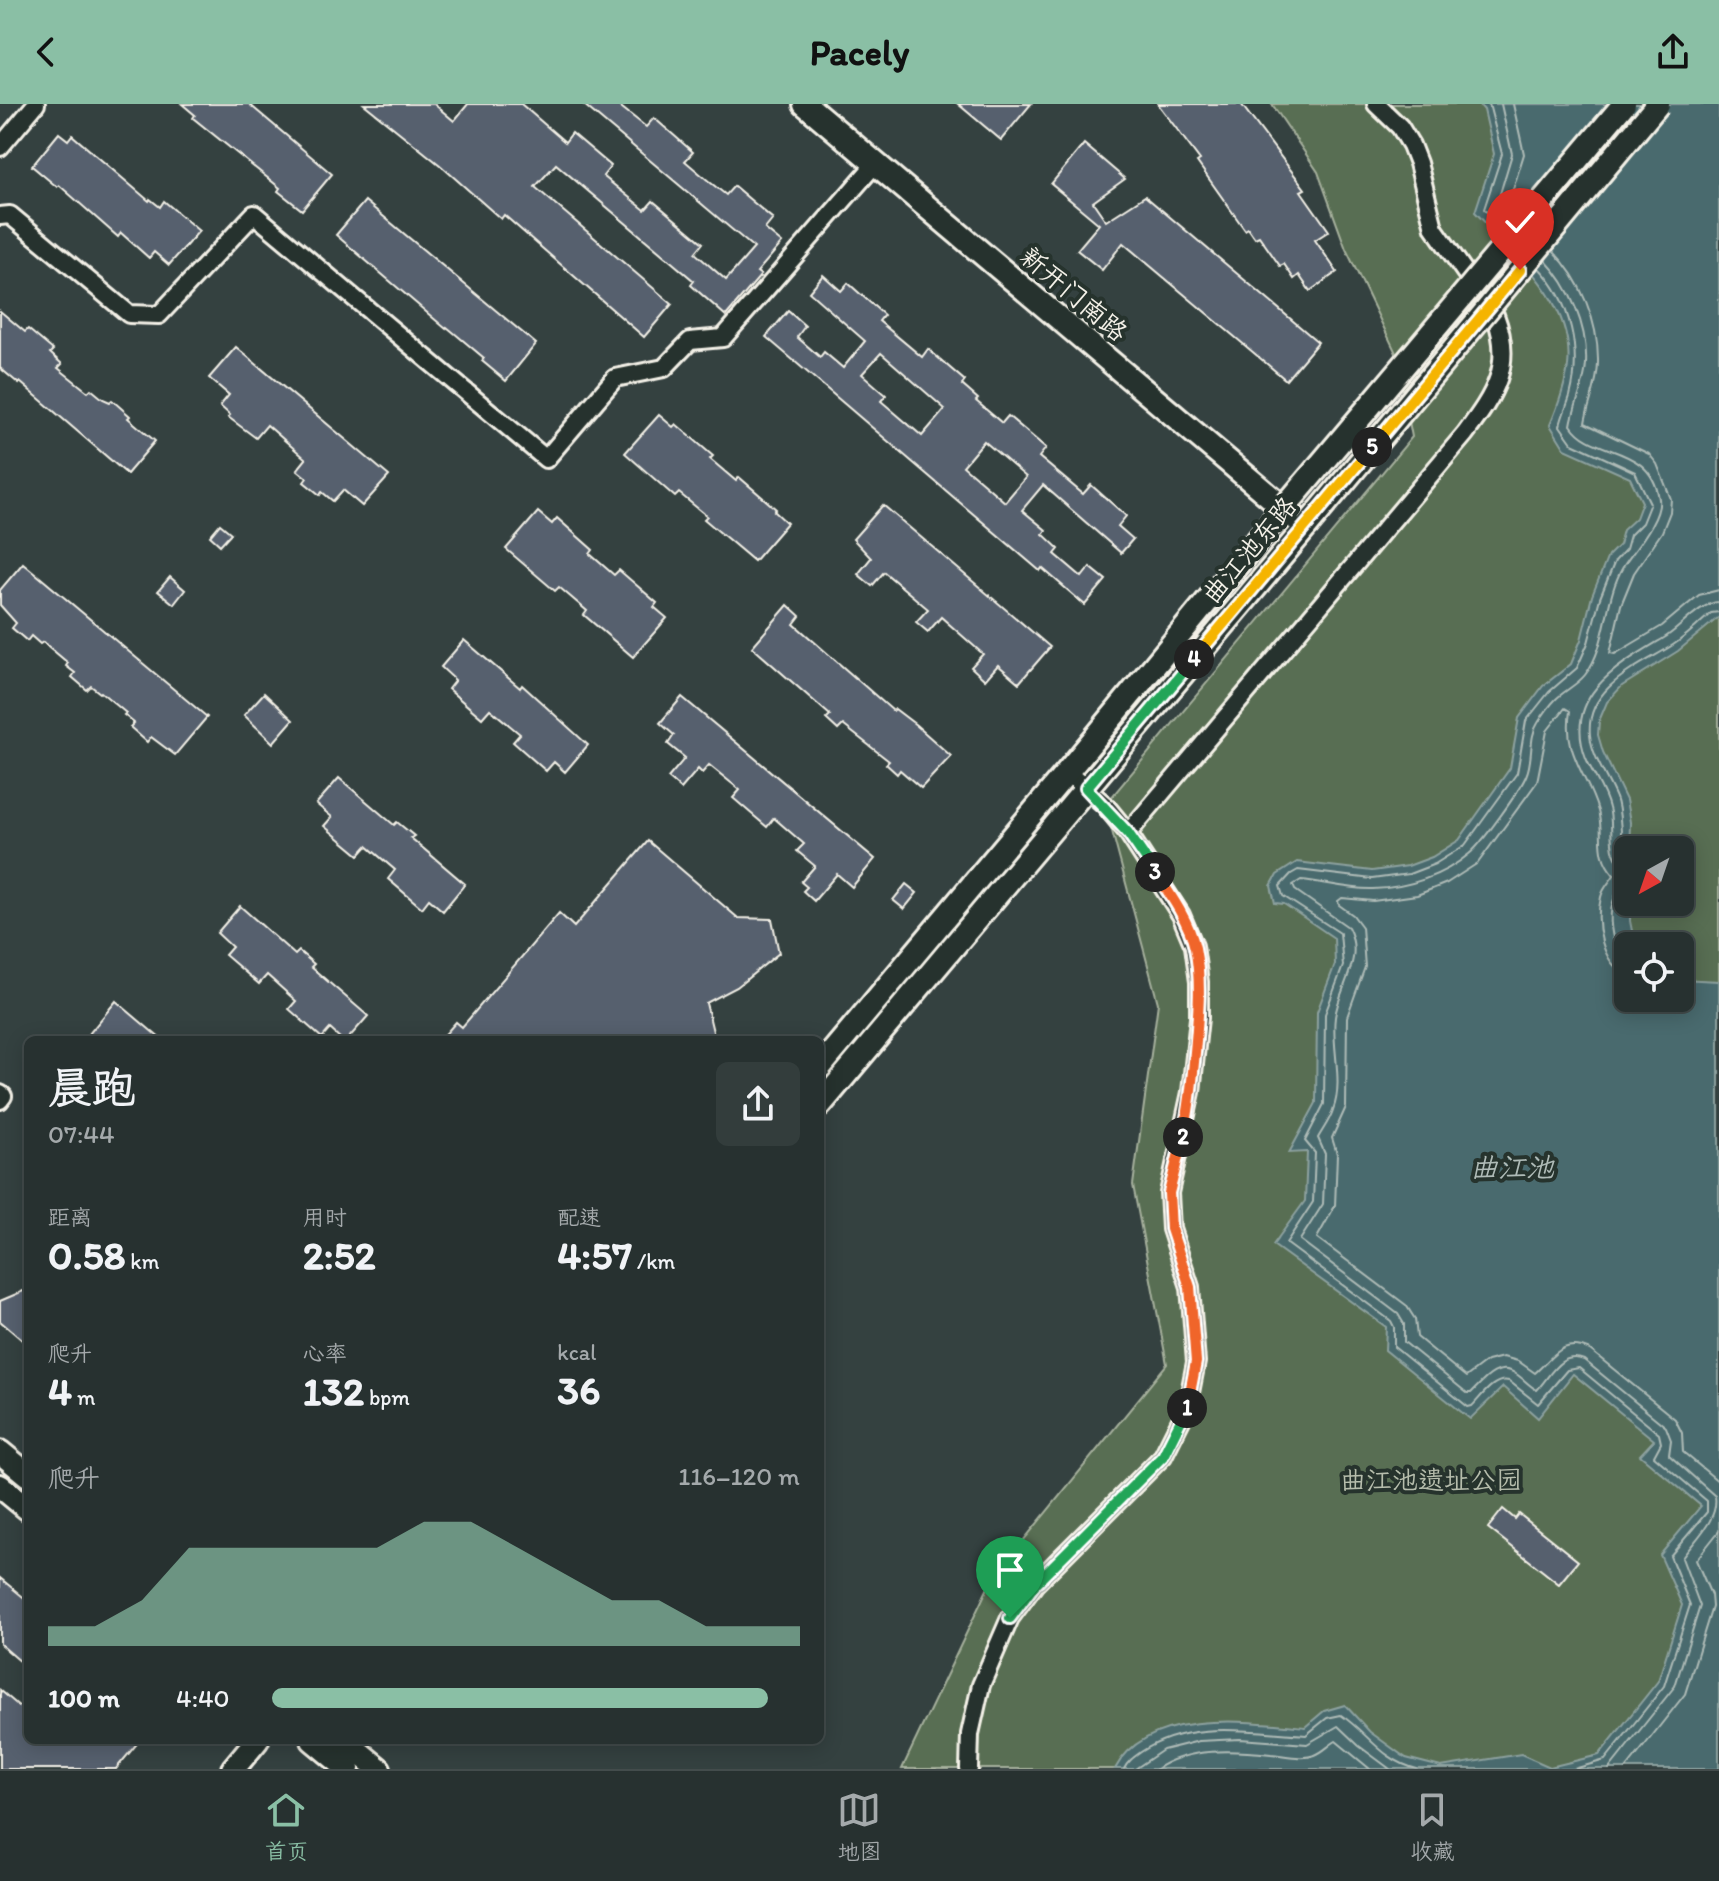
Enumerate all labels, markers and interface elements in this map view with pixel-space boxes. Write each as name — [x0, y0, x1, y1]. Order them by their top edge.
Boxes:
icon: back — [24, 30, 68, 74]
icon: share — [1651, 30, 1695, 74]
text: Pacely — [810, 31, 909, 74]
pin — [1486, 188, 1554, 270]
icon: check — [1498, 200, 1542, 244]
street label: 新开门南路 — [1014, 240, 1134, 348]
pin: 5 — [1352, 427, 1392, 467]
text: 5 — [1366, 433, 1378, 460]
street label: 曲江池东路 — [1195, 490, 1303, 610]
pin: 4 — [1174, 639, 1214, 679]
text: 4 — [1187, 645, 1201, 672]
north arrow — [1614, 836, 1694, 916]
map controls — [1614, 836, 1694, 1012]
pin: 3 — [1135, 852, 1175, 892]
text: 3 — [1149, 858, 1161, 885]
button: locate — [1614, 932, 1694, 1012]
text: 晨跑 — [48, 1061, 136, 1114]
button: share — [716, 1062, 800, 1146]
pin: 2 — [1163, 1117, 1203, 1157]
text: 07:44 — [48, 1118, 115, 1150]
text: 2 — [1177, 1123, 1189, 1150]
water label: 曲江池 — [1470, 1150, 1555, 1184]
text: 距离 — [48, 1204, 92, 1231]
text: 用时 — [303, 1204, 347, 1231]
text: 配速 — [557, 1204, 601, 1231]
text: 0.58 — [48, 1231, 125, 1279]
text: 2:52 — [303, 1231, 376, 1279]
text: 4:57 — [557, 1231, 632, 1279]
text: km — [125, 1248, 159, 1275]
text: /km — [632, 1248, 675, 1275]
text: kcal — [557, 1339, 596, 1366]
text: 爬升 — [48, 1340, 92, 1367]
text: 心率 — [303, 1340, 347, 1367]
text: 36 — [557, 1366, 600, 1414]
text: 4 — [48, 1367, 72, 1415]
text: 132 — [303, 1367, 364, 1415]
text: m — [72, 1384, 96, 1411]
text: bpm — [364, 1384, 410, 1411]
pin: 1 — [1167, 1388, 1207, 1428]
text: 1 — [1182, 1394, 1192, 1421]
text: 116–120 m — [678, 1460, 800, 1492]
text: 爬升 — [48, 1462, 100, 1494]
park label: 曲江池遗址公园 — [1340, 1464, 1522, 1496]
pin — [976, 1536, 1044, 1618]
icon: arrive — [988, 1548, 1032, 1592]
text: 100 m — [48, 1682, 120, 1714]
text: 4:40 — [176, 1682, 230, 1714]
tab: 首页 — [264, 1788, 309, 1865]
tab: 地图 — [837, 1788, 882, 1865]
tab: 收藏 — [1410, 1788, 1455, 1865]

